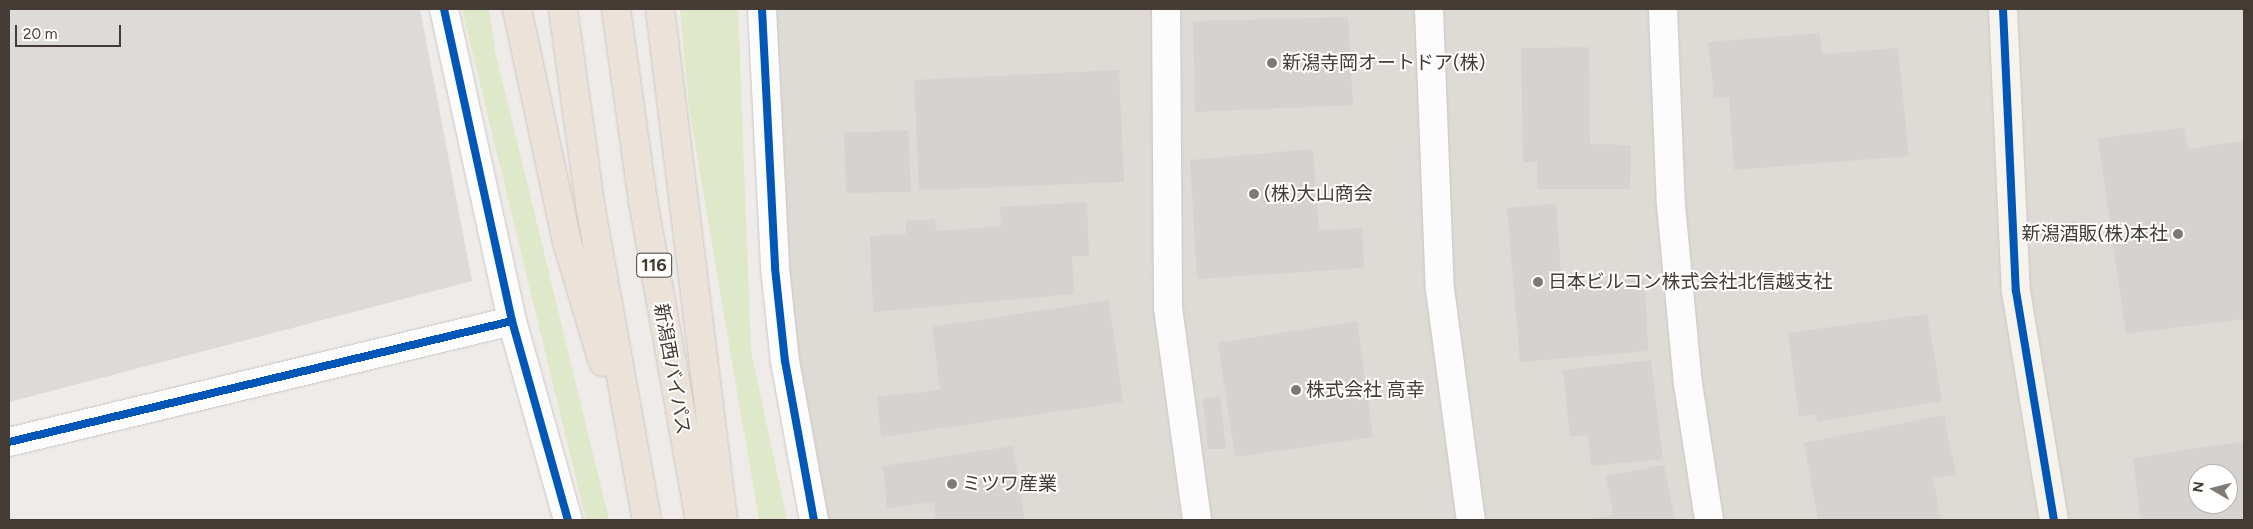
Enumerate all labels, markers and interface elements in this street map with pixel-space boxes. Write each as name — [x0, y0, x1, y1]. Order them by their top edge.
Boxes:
scale bar — [18, 15, 124, 47]
text: 20 m — [23, 25, 57, 43]
place label: 新潟寺岡オートドア(株) — [1282, 52, 1485, 74]
marker: 新潟寺岡オートドア(株) — [1266, 57, 1278, 69]
place label: (株)大山商会 — [1264, 183, 1372, 205]
marker: (株)大山商会 — [1248, 188, 1260, 200]
place label: 新潟酒販(株)本社 — [2022, 223, 2168, 245]
marker: 新潟酒販(株)本社 — [2172, 228, 2184, 240]
road number: 116 — [635, 250, 673, 280]
place label: 日本ビルコン株式会社北信越支社 — [1548, 271, 1833, 293]
marker: 日本ビルコン株式会社北信越支社 — [1532, 276, 1544, 288]
street label: 新潟西バイパス — [649, 302, 695, 436]
place label: 株式会社 高幸 — [1306, 379, 1425, 401]
marker: 株式会社 高幸 — [1290, 384, 1302, 396]
north arrow — [2188, 464, 2238, 514]
place label: ミツワ産業 — [962, 473, 1057, 495]
marker: ミツワ産業 — [946, 478, 958, 490]
text: N — [2189, 480, 2208, 494]

